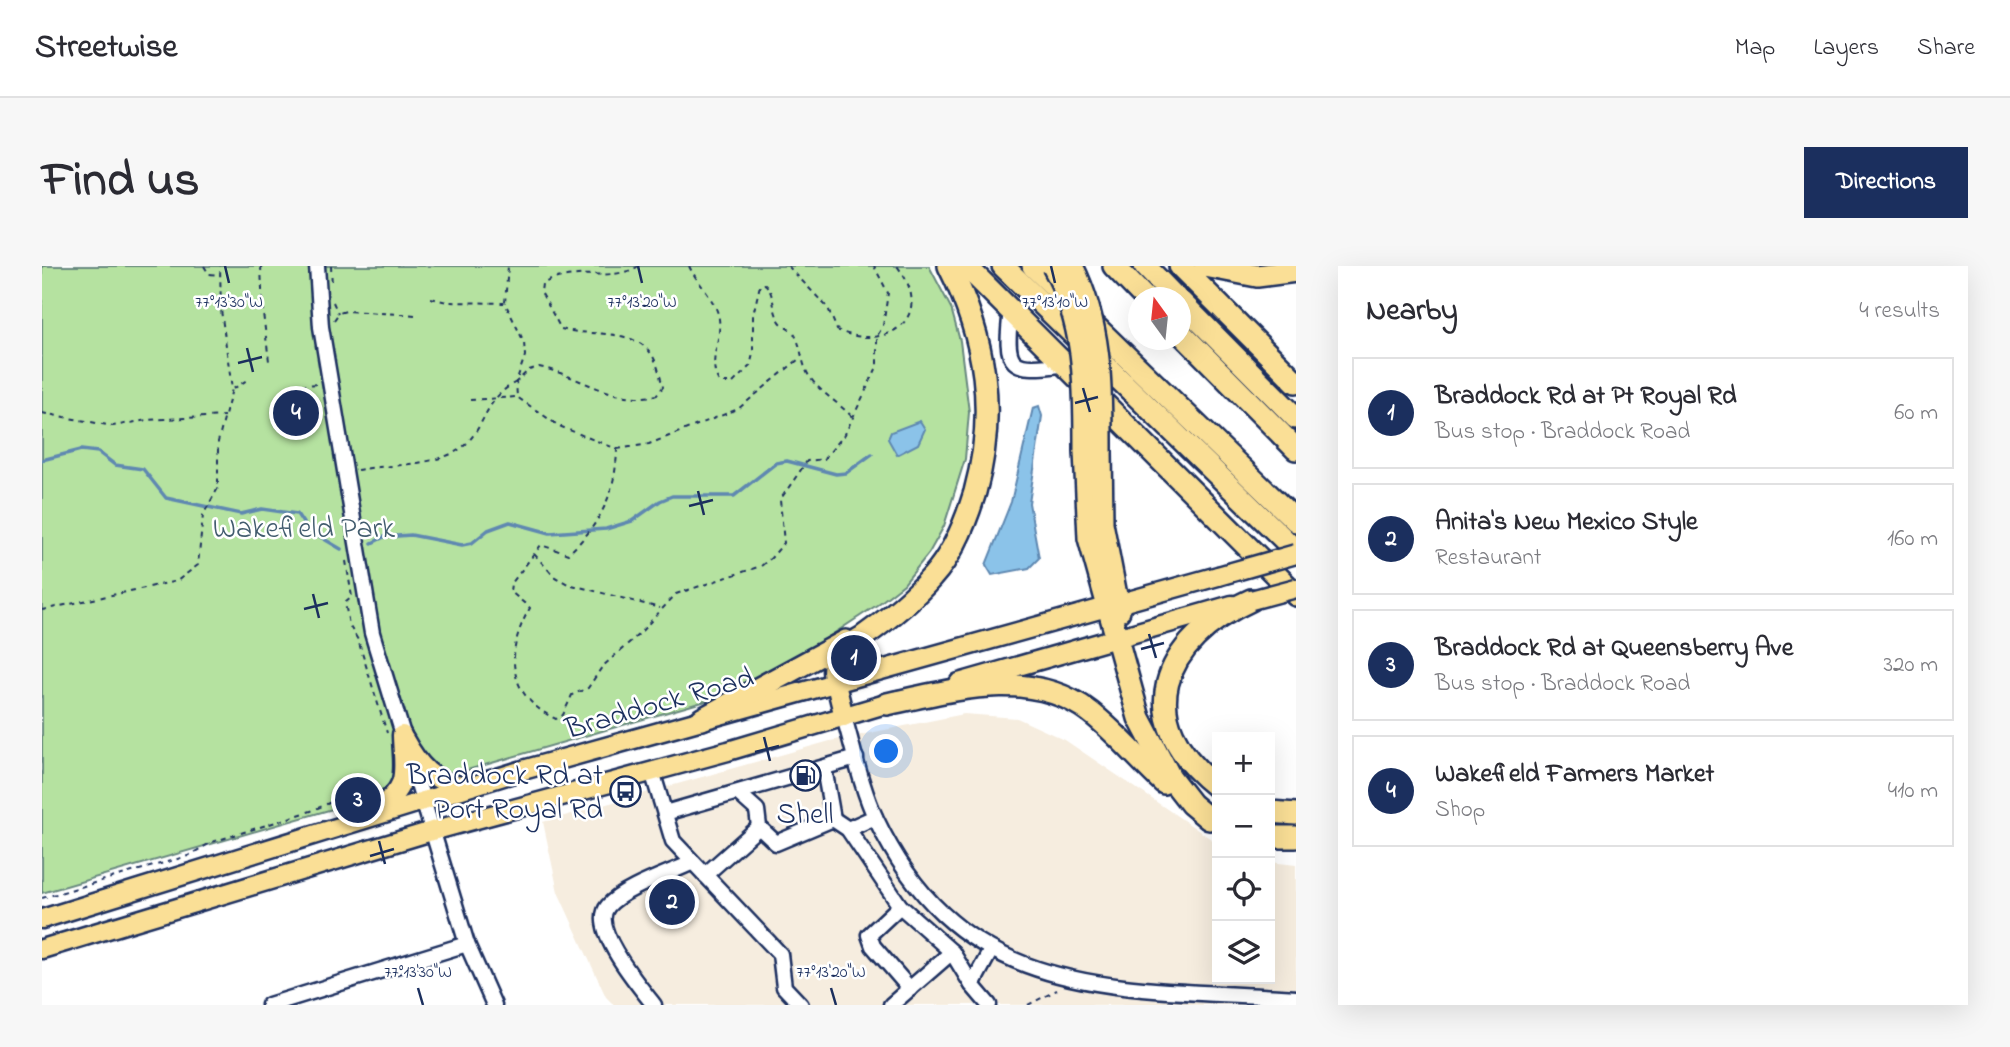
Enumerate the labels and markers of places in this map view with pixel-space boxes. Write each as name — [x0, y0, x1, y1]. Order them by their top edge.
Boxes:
pin: 4 — [273, 387, 319, 439]
pin: 1 — [831, 632, 877, 684]
place label: Braddock Rd at Port Royal Rd — [406, 755, 603, 833]
fuel station icon: Shell — [788, 758, 822, 792]
pin: 3 — [335, 774, 381, 826]
bus stop icon: Braddock Rd at Port Royal Rd — [609, 774, 643, 808]
place label: Shell — [776, 794, 834, 838]
pin: 2 — [649, 876, 695, 928]

